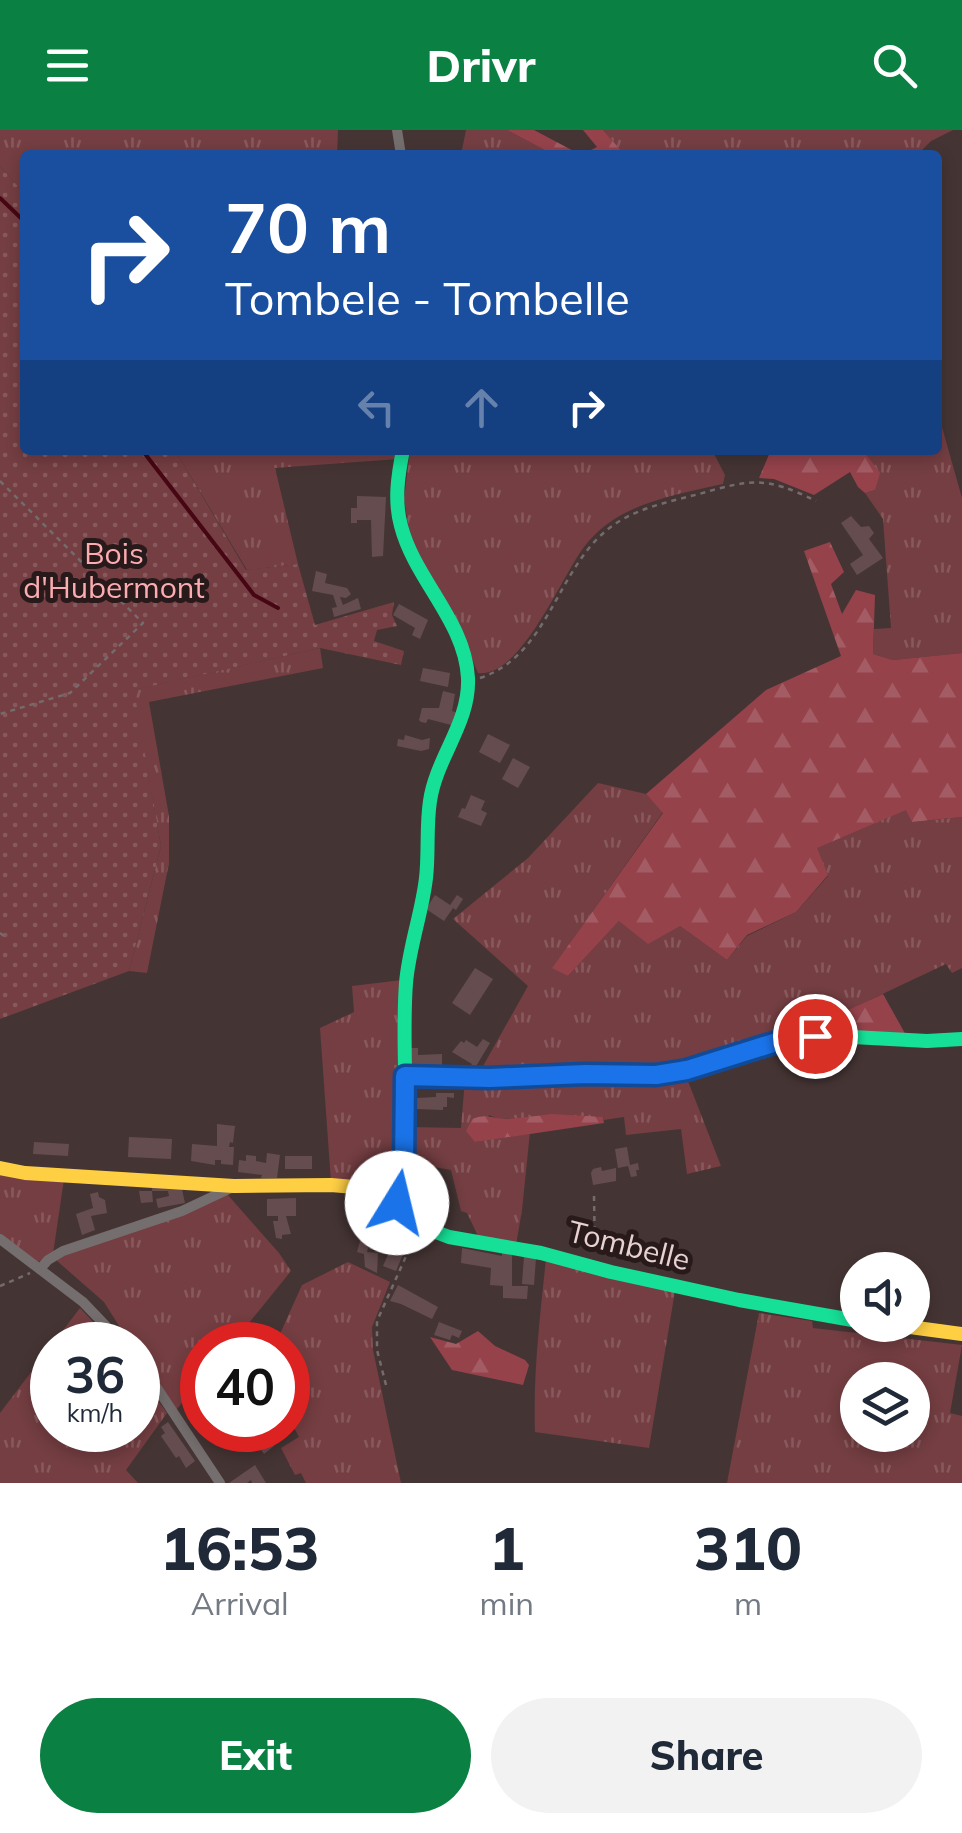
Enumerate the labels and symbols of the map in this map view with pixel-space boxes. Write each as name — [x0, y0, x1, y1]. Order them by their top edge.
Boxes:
park label: Bois d'Hubermont — [23, 534, 205, 606]
pin — [773, 994, 858, 1079]
position arrow — [345, 1151, 449, 1255]
street label: Tombelle — [564, 1212, 694, 1278]
speed limit sign: 40 — [180, 1322, 310, 1452]

